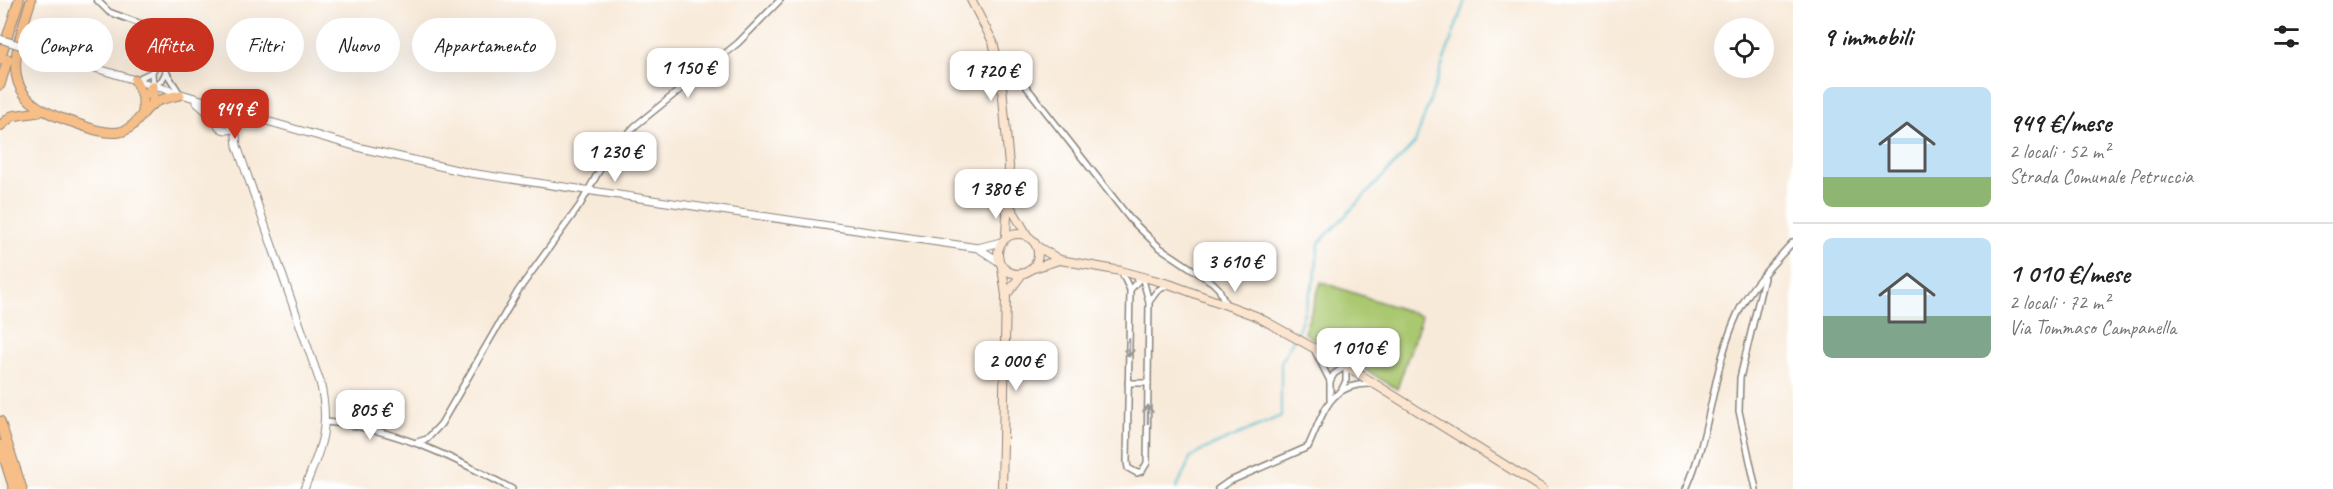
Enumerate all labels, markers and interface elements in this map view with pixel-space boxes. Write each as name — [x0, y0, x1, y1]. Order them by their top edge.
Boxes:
chip: Compra — [18, 18, 113, 72]
chip: Affitta — [125, 18, 214, 72]
chip: Filtri — [226, 18, 304, 72]
chip: Nuovo — [316, 18, 400, 72]
chip: Appartamento — [412, 18, 556, 72]
map controls — [1714, 18, 1774, 78]
button: locate — [1714, 18, 1774, 78]
text: 9 immobili — [1823, 20, 1912, 53]
icon: filters — [2270, 20, 2303, 53]
pin: 1 150 € — [633, 48, 743, 99]
pin: 1 720 € — [936, 51, 1046, 102]
text: 1 150 € — [661, 55, 715, 80]
text: 1 720 € — [964, 58, 1018, 83]
pin: 949 € — [193, 89, 277, 140]
text: 949 € — [215, 96, 255, 121]
text: 949 €/mese — [2009, 106, 2111, 139]
icon: home — [1871, 111, 1943, 183]
pin: 1 230 € — [560, 132, 670, 183]
text: 1 230 € — [588, 139, 642, 164]
text: 2 locali · 52 m² — [2009, 139, 2109, 164]
text: Strada Comunale Petruccia — [2009, 164, 2193, 189]
pin: 1 380 € — [941, 169, 1051, 220]
text: 1 380 € — [969, 176, 1023, 201]
pin: 3 610 € — [1180, 242, 1290, 293]
text: 3 610 € — [1207, 249, 1263, 274]
text: 1 010 €/mese — [2009, 257, 2130, 290]
icon: home — [1871, 262, 1943, 334]
text: 2 locali · 72 m² — [2009, 290, 2109, 315]
text: Via Tommaso Campanella — [2009, 315, 2176, 340]
pin: 1 010 € — [1303, 328, 1413, 379]
text: 1 010 € — [1331, 335, 1385, 360]
one-way arrow — [1123, 338, 1134, 358]
pin: 2 000 € — [961, 341, 1071, 392]
text: 2 000 € — [989, 348, 1043, 373]
pin: 805 € — [328, 390, 412, 441]
text: 805 € — [350, 397, 390, 422]
one-way arrow — [1142, 404, 1154, 424]

